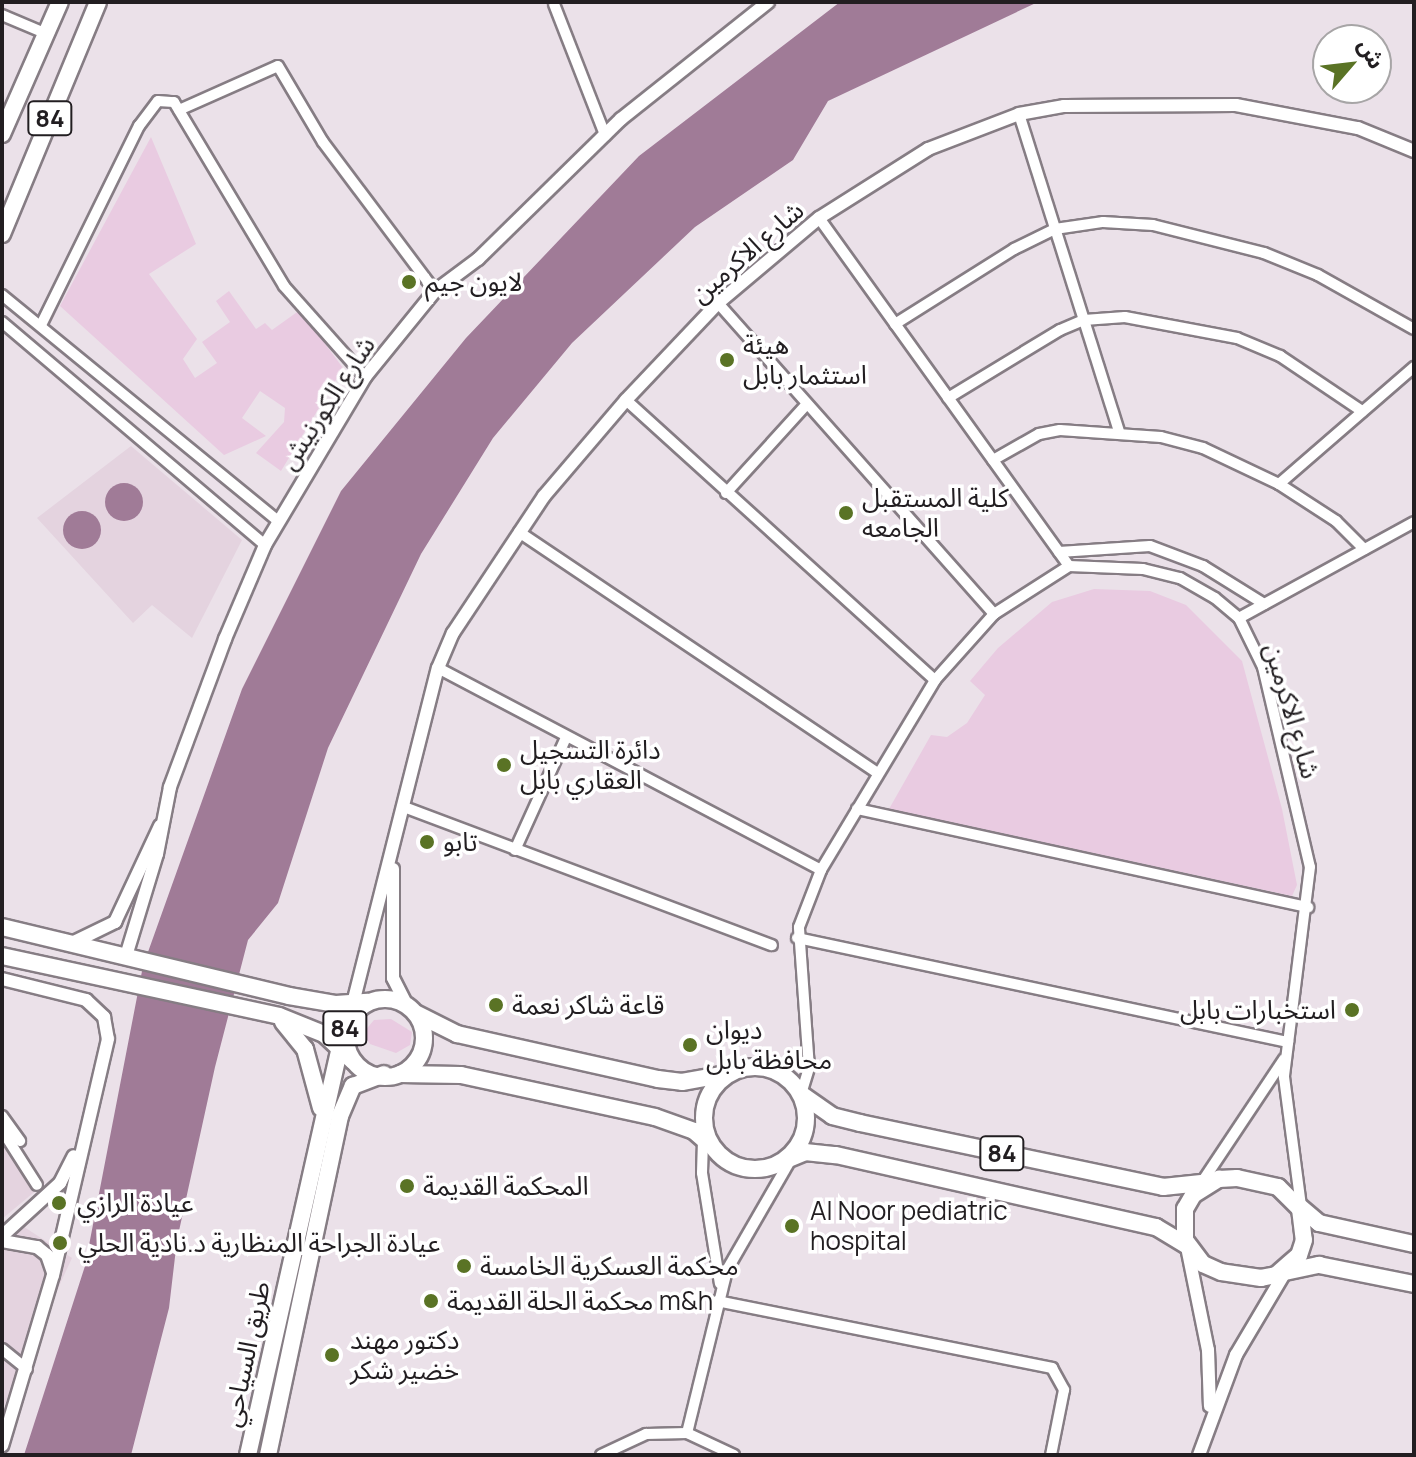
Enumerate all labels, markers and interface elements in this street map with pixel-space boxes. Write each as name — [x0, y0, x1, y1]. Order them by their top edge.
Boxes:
north arrow — [1312, 24, 1392, 104]
text: ش — [1351, 33, 1392, 74]
road number: 84 — [26, 98, 74, 138]
street label: شارع الاكرمين — [684, 194, 810, 310]
place label: لايون جيم — [425, 266, 523, 298]
marker: لايون جيم — [400, 273, 418, 291]
place label: هيئة استثمار بابل — [743, 329, 867, 390]
street label: شارع الكورنيش — [272, 330, 382, 476]
marker: هيئة استثمار بابل — [718, 351, 736, 369]
place label: كلية المستقبل الجامعه — [862, 482, 1009, 544]
marker: كلية المستقبل الجامعه — [837, 504, 855, 522]
street label: شارع الاكرمين — [1258, 640, 1326, 782]
place label: دائرة التسجيل العقاري بابل — [520, 734, 661, 796]
marker: دائرة التسجيل العقاري بابل — [495, 756, 513, 774]
place label: تابو — [443, 826, 478, 858]
marker: تابو — [418, 833, 436, 851]
place label: قاعة شاكر نعمة — [512, 989, 664, 1021]
place label: استخبارات بابل — [1180, 994, 1336, 1026]
marker: قاعة شاكر نعمة — [487, 996, 505, 1014]
marker: استخبارات بابل — [1343, 1001, 1361, 1019]
road number: 84 — [321, 1008, 369, 1048]
place label: ديوان محافظة بابل — [706, 1014, 832, 1076]
marker: ديوان محافظة بابل — [681, 1036, 699, 1054]
road number: 84 — [978, 1133, 1026, 1173]
place label: المحكمة القديمة — [423, 1170, 589, 1202]
marker: المحكمة القديمة — [398, 1177, 416, 1195]
place label: عيادة الرازي — [77, 1187, 194, 1219]
marker: عيادة الرازي — [48, 1192, 70, 1214]
place label: Al Noor pediatric hospital — [810, 1195, 1008, 1256]
marker: Al Noor pediatric hospital — [781, 1215, 803, 1237]
place label: عيادة الجراحة المنظارية د.نادية الحلي — [78, 1227, 440, 1259]
marker: عيادة الجراحة المنظارية د.نادية الحلي — [49, 1232, 71, 1254]
place label: محكمة العسكرية الخامسة — [480, 1250, 739, 1282]
marker: محكمة العسكرية الخامسة — [455, 1257, 473, 1275]
street label: طريق السياحي — [215, 1278, 277, 1430]
place label: محكمة الحلة القديمة m&h — [447, 1285, 713, 1317]
marker: محكمة الحلة القديمة m&h — [422, 1292, 440, 1310]
place label: دكتور مهند خضير شكر — [350, 1324, 459, 1386]
marker: دكتور مهند خضير شكر — [321, 1344, 343, 1366]

